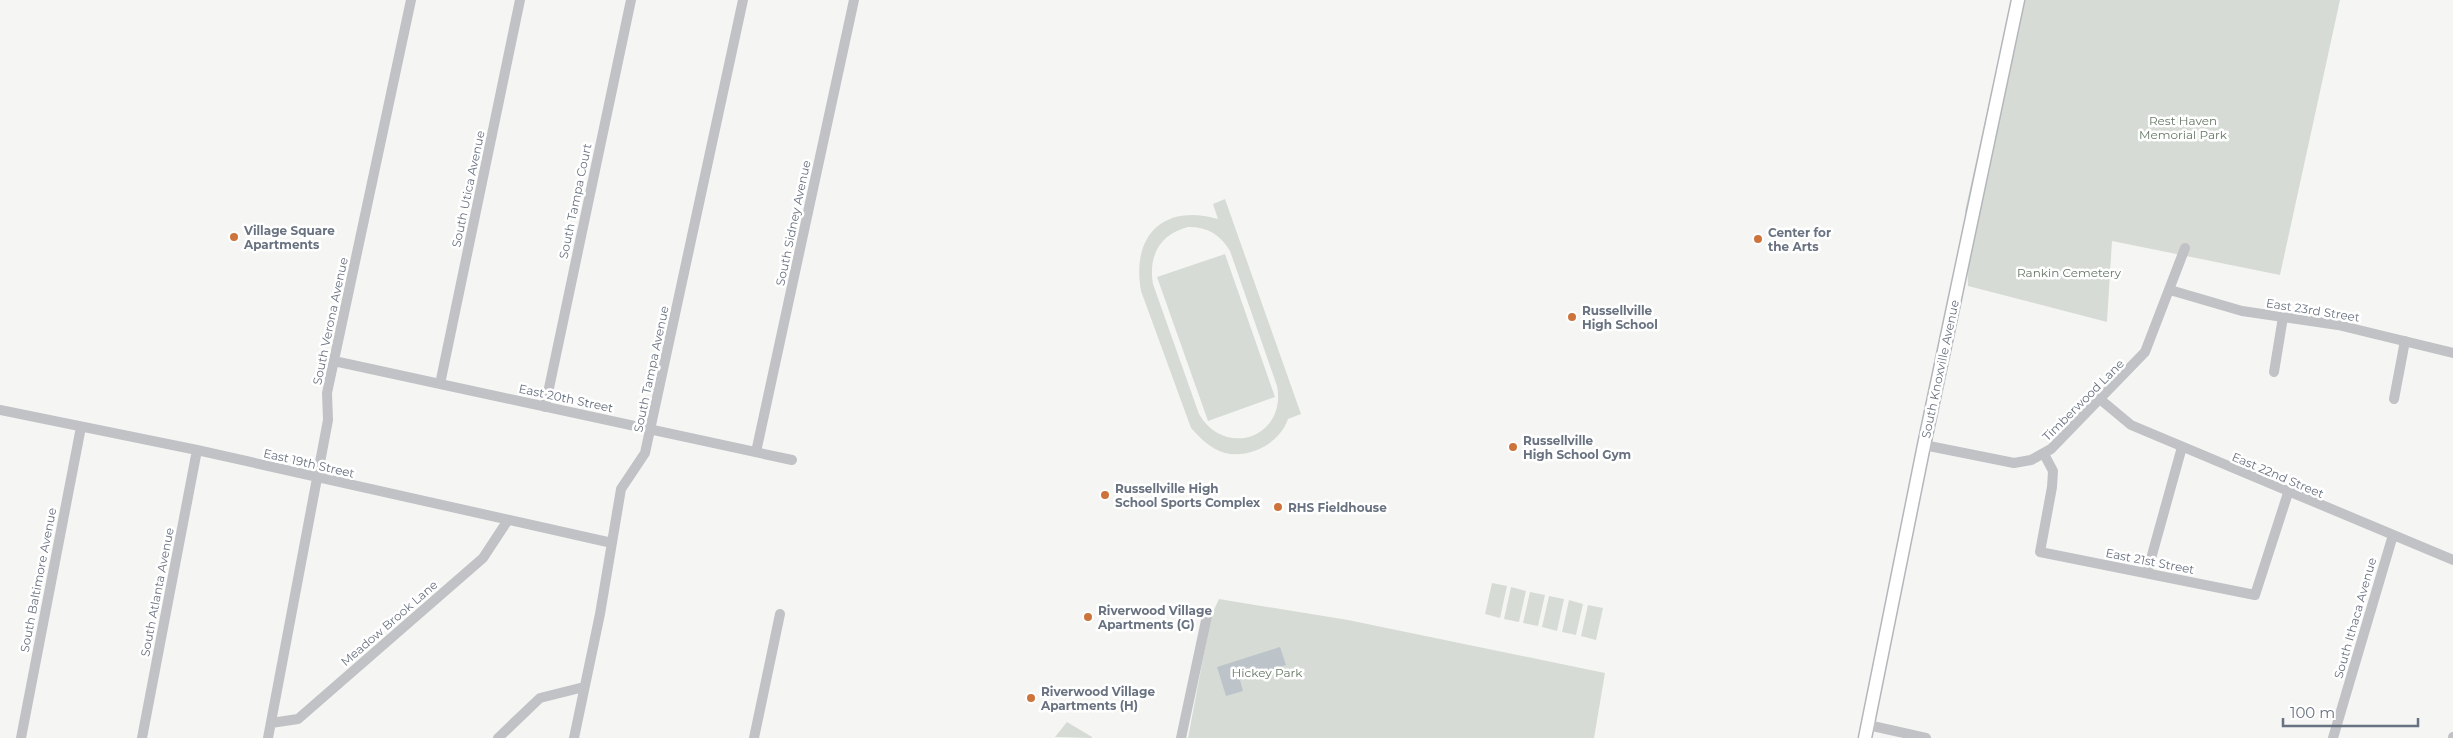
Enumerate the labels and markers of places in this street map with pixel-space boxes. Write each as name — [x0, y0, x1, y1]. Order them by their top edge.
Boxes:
place label: Village Square Apartments — [243, 223, 335, 252]
place label: Center for the Arts — [1768, 225, 1831, 254]
marker: Village Square Apartments — [228, 231, 240, 243]
marker: Center for the Arts — [1752, 233, 1764, 245]
place label: Russellville High School — [1582, 303, 1658, 332]
marker: Russellville High School — [1566, 311, 1578, 323]
place label: Russellville High School Gym — [1523, 433, 1631, 462]
marker: Russellville High School Gym — [1507, 441, 1519, 453]
place label: Russellville High School Sports Complex — [1115, 481, 1261, 510]
marker: Russellville High School Sports Complex — [1099, 489, 1111, 501]
place label: RHS Fieldhouse — [1288, 500, 1387, 515]
marker: RHS Fieldhouse — [1272, 501, 1284, 513]
place label: Riverwood Village Apartments (G) — [1097, 603, 1212, 632]
marker: Riverwood Village Apartments (G) — [1082, 611, 1094, 623]
place label: Riverwood Village Apartments (H) — [1040, 684, 1155, 713]
marker: Riverwood Village Apartments (H) — [1025, 692, 1037, 704]

